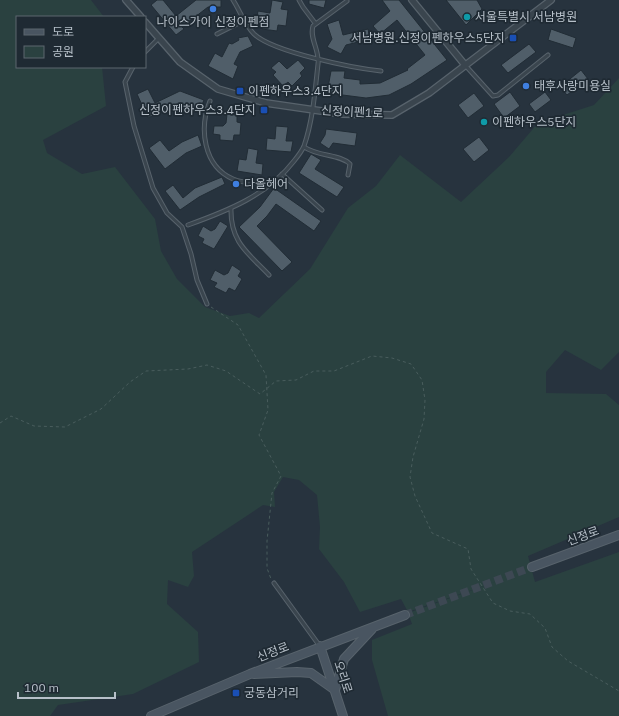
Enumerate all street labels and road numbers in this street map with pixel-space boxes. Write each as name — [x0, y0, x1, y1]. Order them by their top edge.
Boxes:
street label: 신정이펜1로 — [320, 102, 384, 121]
street label: 신정로 — [565, 523, 601, 548]
street label: 신정로 — [255, 639, 291, 664]
street label: 오리로 — [331, 659, 356, 695]

